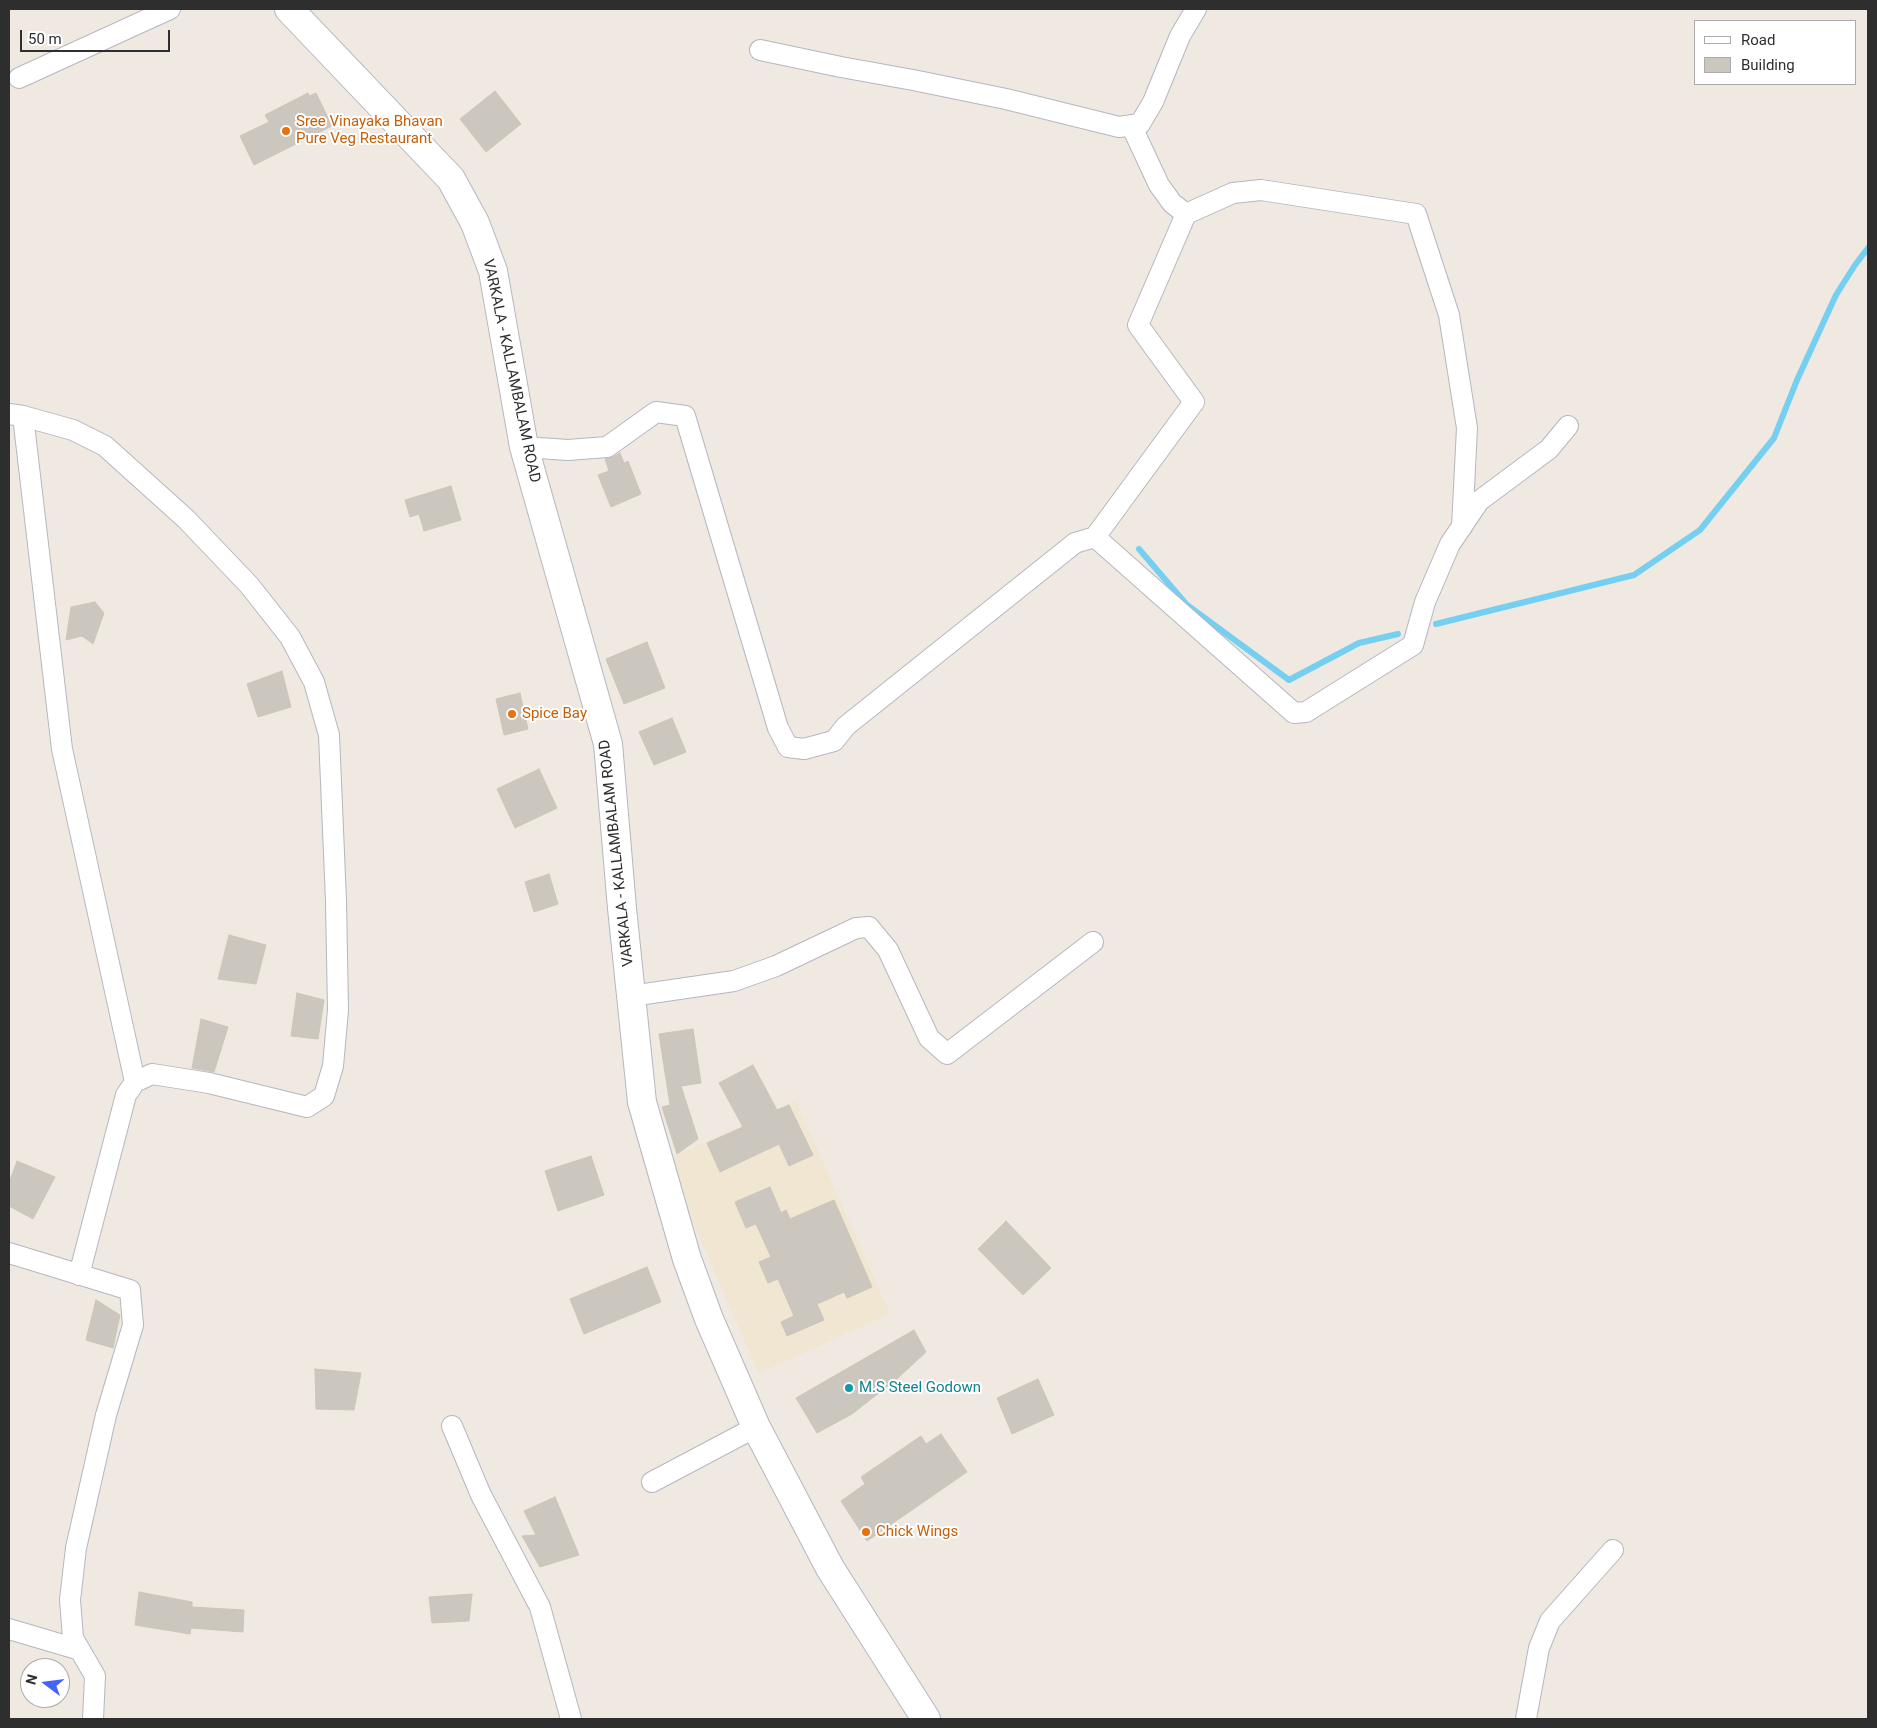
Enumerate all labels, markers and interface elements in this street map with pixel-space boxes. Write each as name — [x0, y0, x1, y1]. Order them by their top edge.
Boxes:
scale bar — [22, 20, 172, 52]
legend — [1694, 20, 1857, 85]
text: 50 m — [28, 30, 62, 48]
text: Road — [1741, 31, 1775, 49]
text: Building — [1741, 56, 1795, 74]
place label: Sree Vinayaka Bhavan Pure Veg Restaurant — [296, 113, 443, 148]
marker: Sree Vinayaka Bhavan Pure Veg Restaurant — [280, 125, 292, 137]
street label: VARKALA - KALLAMBALAM ROAD — [478, 258, 544, 484]
place label: Spice Bay — [522, 705, 587, 723]
marker: Spice Bay — [506, 708, 518, 720]
street label: VARKALA - KALLAMBALAM ROAD — [596, 739, 638, 967]
place label: M.S Steel Godown — [859, 1379, 981, 1397]
marker: M.S Steel Godown — [843, 1382, 855, 1394]
place label: Chick Wings — [876, 1523, 958, 1541]
marker: Chick Wings — [860, 1526, 872, 1538]
north arrow — [20, 1658, 70, 1708]
text: N — [22, 1673, 40, 1686]

